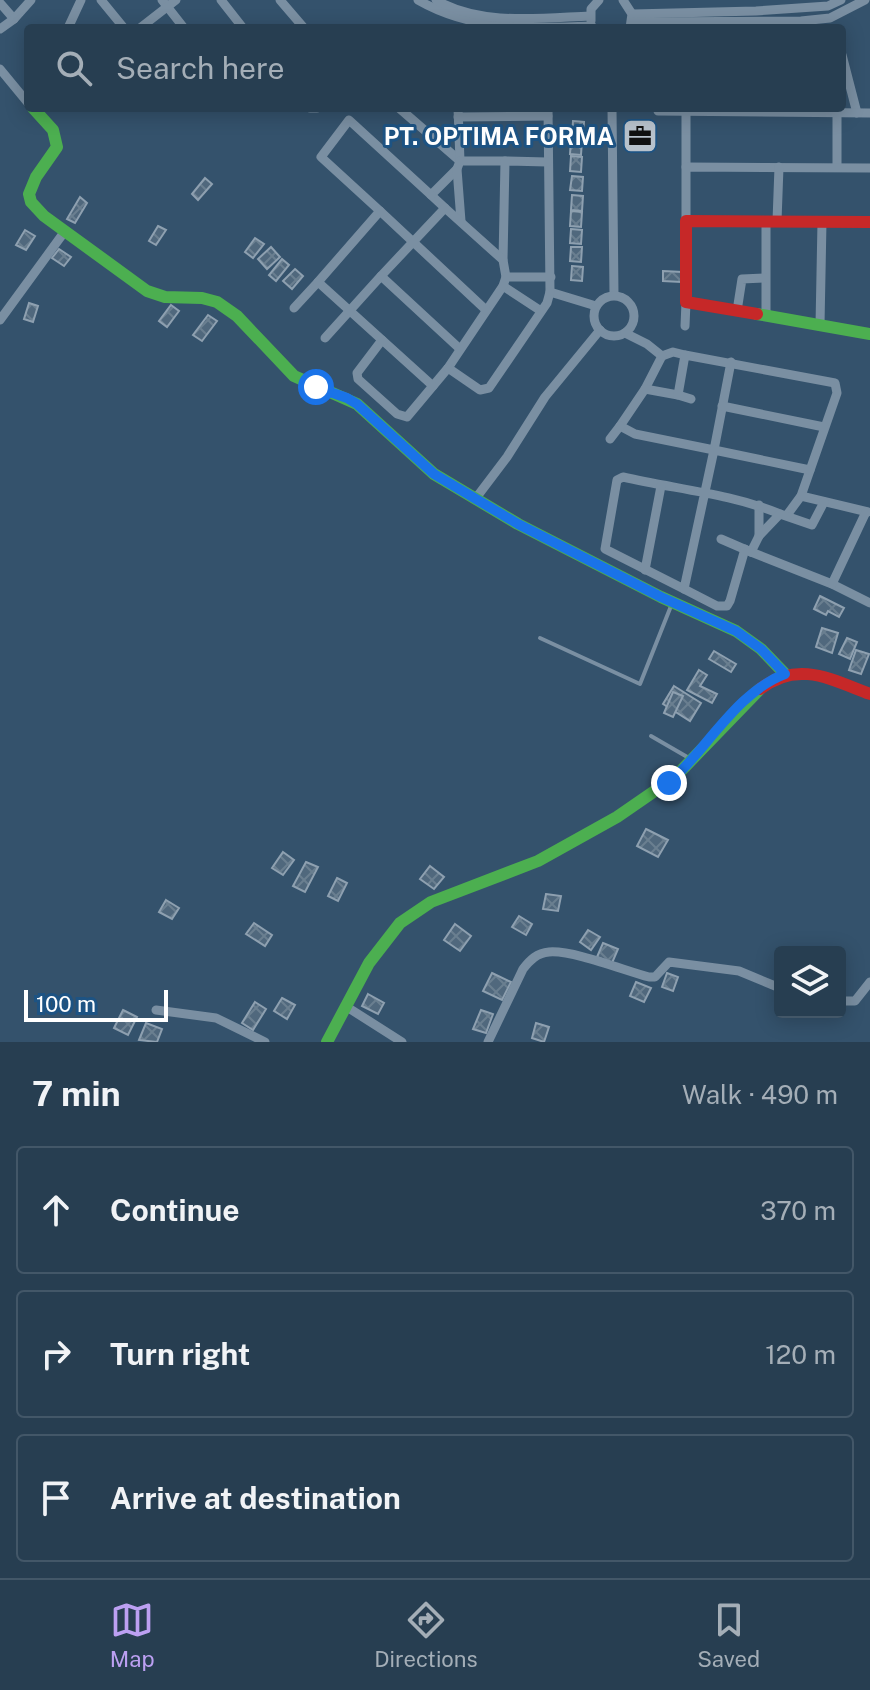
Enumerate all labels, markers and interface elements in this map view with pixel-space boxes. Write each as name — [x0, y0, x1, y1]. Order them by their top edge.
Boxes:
search box — [24, 24, 846, 112]
icon: search — [52, 46, 96, 90]
text: Search here — [116, 50, 284, 86]
office icon: PT. OPTIMA FORMA — [621, 117, 659, 155]
place label: PT. OPTIMA FORMA — [384, 122, 614, 150]
route start — [298, 369, 334, 405]
route end — [651, 765, 687, 801]
map controls — [774, 946, 846, 1018]
button: layers — [774, 946, 846, 1018]
scale bar — [24, 986, 168, 1022]
text: 100 m — [36, 991, 96, 1017]
text: 7 min — [32, 1074, 121, 1114]
text: Walk · 490 m — [682, 1079, 838, 1110]
icon: ahead — [34, 1188, 78, 1232]
text: Continue — [110, 1192, 240, 1228]
text: 370 m — [760, 1195, 836, 1226]
icon: right — [34, 1332, 78, 1376]
text: Turn right — [110, 1336, 250, 1372]
text: 120 m — [765, 1339, 836, 1370]
icon: arrive — [34, 1476, 78, 1520]
text: Arrive at destination — [110, 1480, 401, 1516]
tab: Map — [110, 1598, 155, 1672]
tab: Directions — [374, 1598, 478, 1672]
tab: Saved — [697, 1598, 760, 1672]

